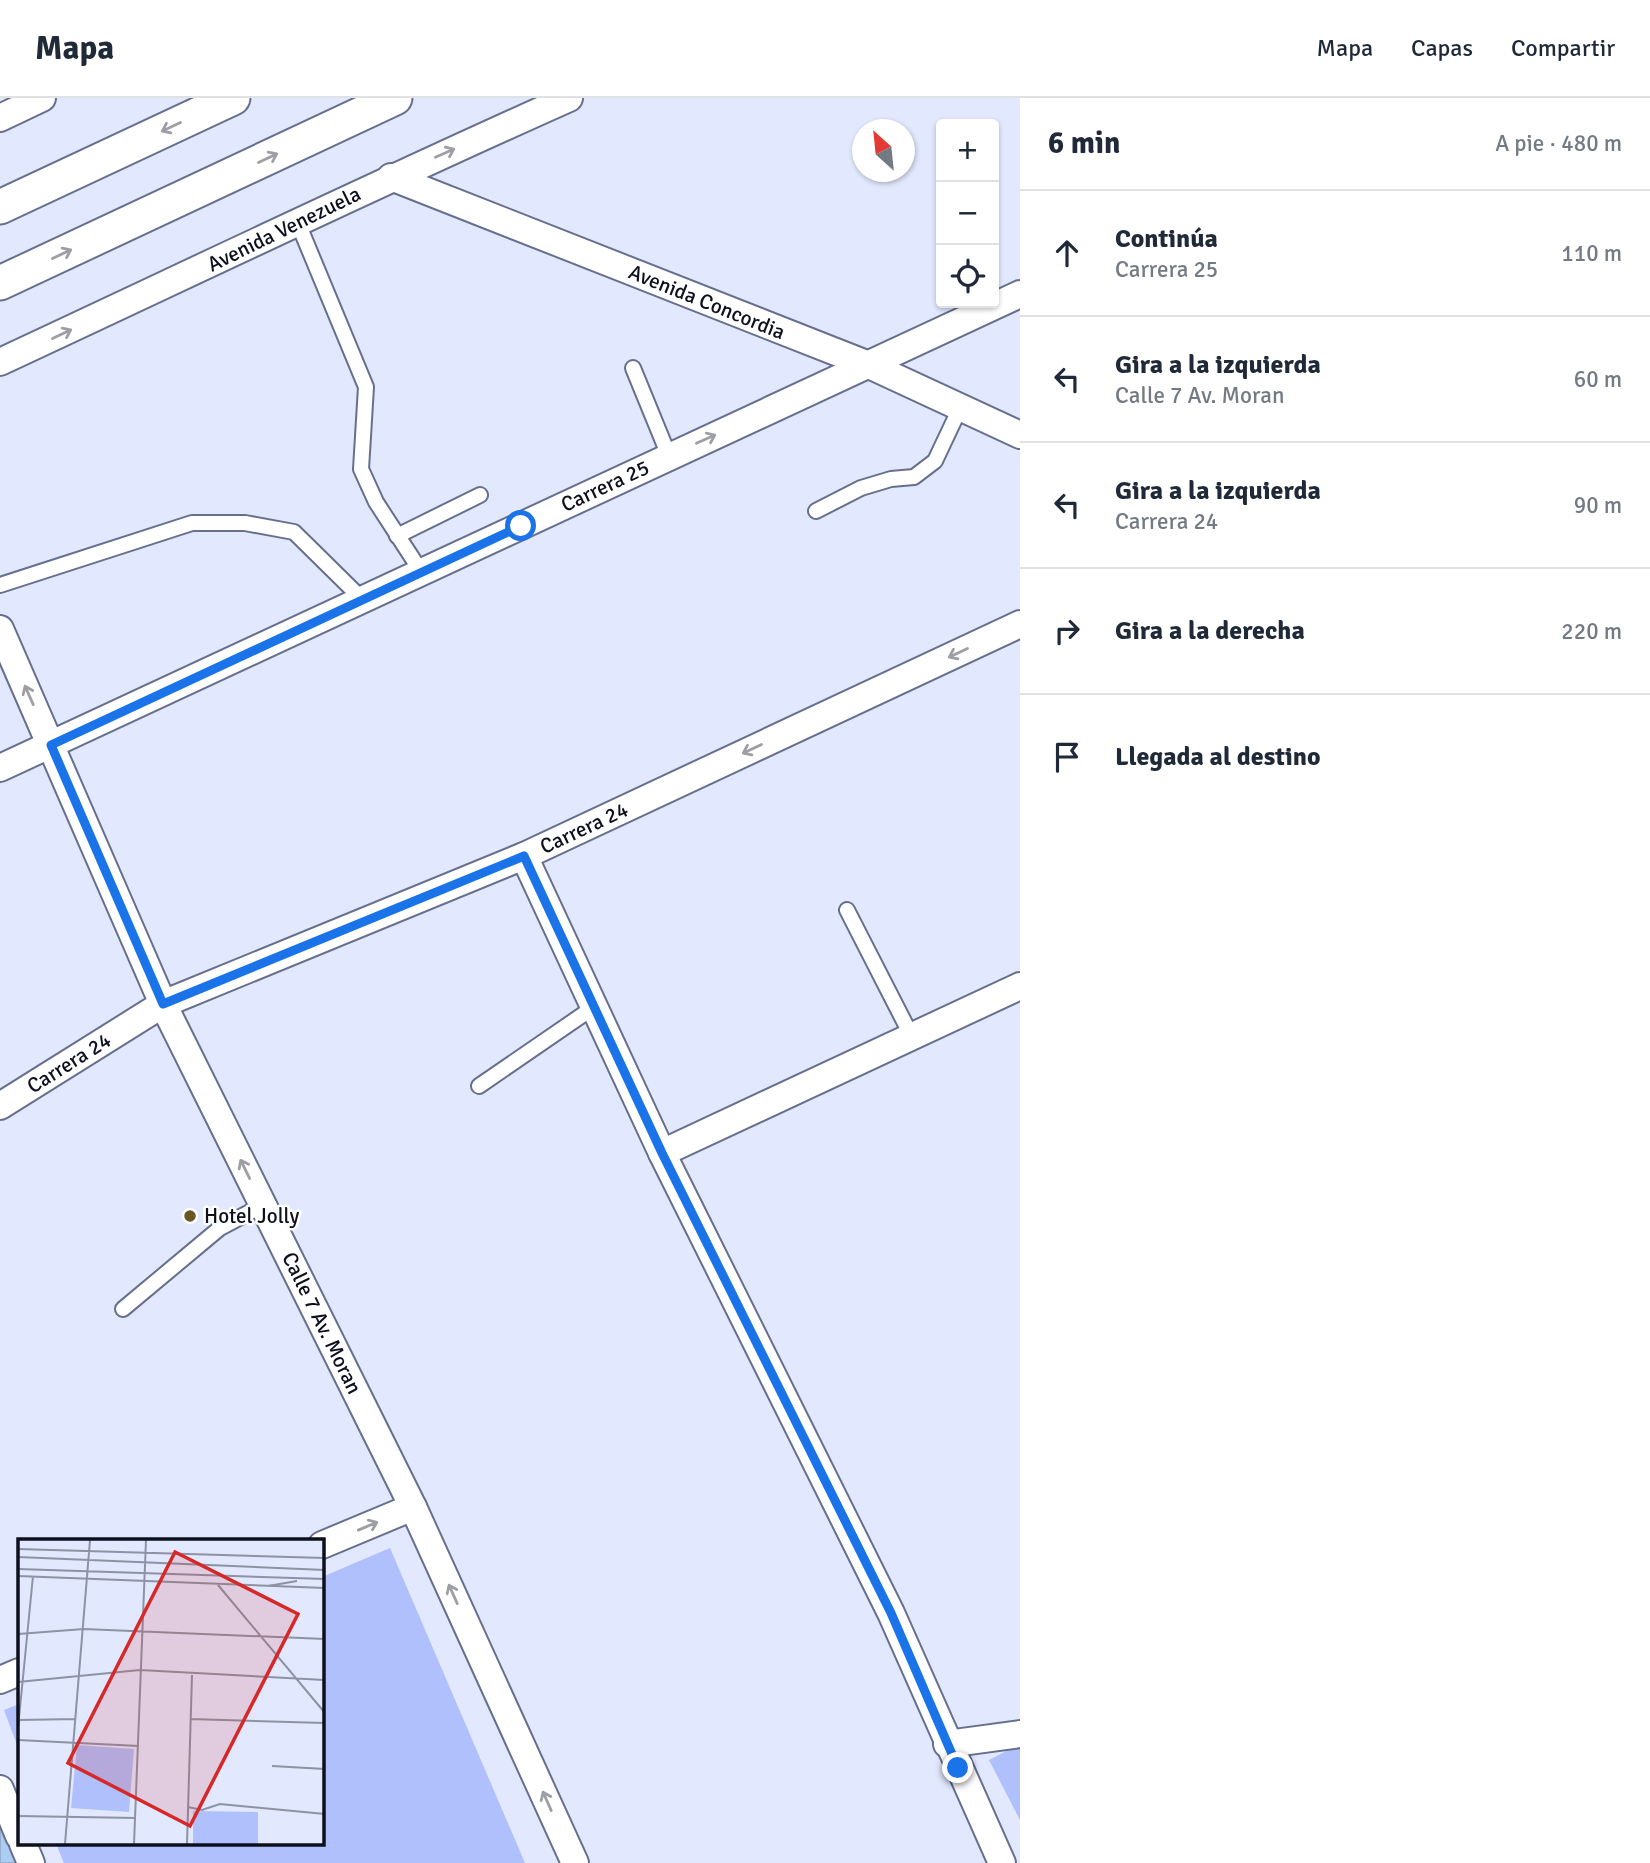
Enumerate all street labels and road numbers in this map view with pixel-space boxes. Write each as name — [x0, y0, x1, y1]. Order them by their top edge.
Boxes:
street label: Avenida Venezuela — [203, 181, 365, 277]
street label: Avenida Concordia — [625, 259, 789, 345]
street label: Carrera 25 — [557, 454, 653, 518]
street label: Carrera 24 — [536, 796, 632, 860]
street label: Carrera 24 — [22, 1027, 116, 1099]
street label: Calle 7 Av. Moran — [276, 1248, 368, 1398]

